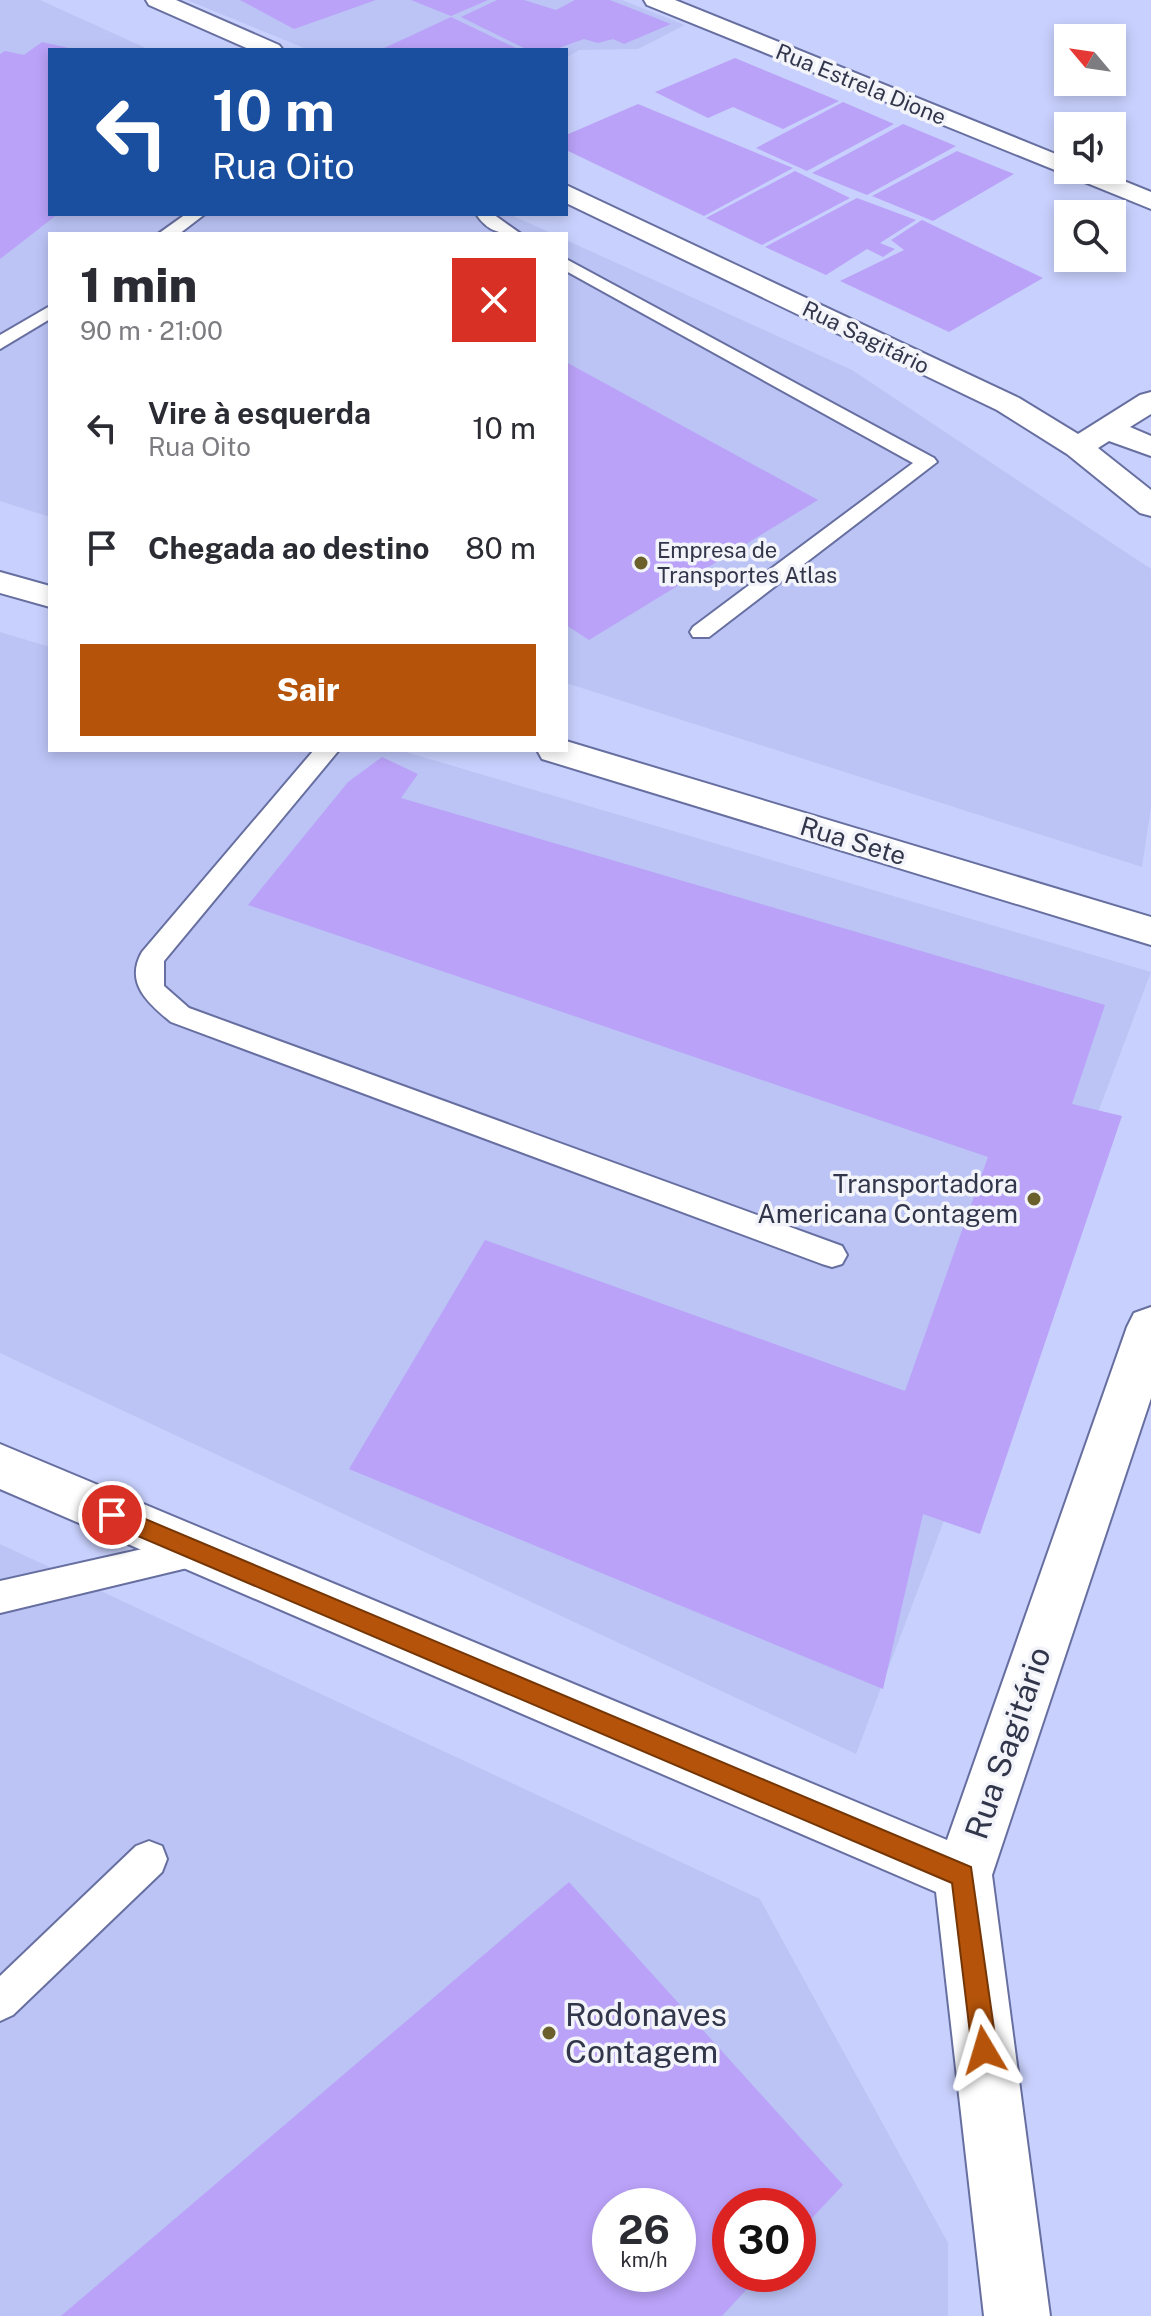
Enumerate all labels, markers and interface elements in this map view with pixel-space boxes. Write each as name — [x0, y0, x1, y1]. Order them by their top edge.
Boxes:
north arrow — [1054, 24, 1126, 96]
map controls — [1054, 24, 1126, 272]
street label: Rua Estrela Dione — [772, 38, 950, 130]
text: 10 m — [212, 78, 335, 144]
icon: left — [80, 80, 184, 184]
button: sound — [1054, 112, 1126, 184]
text: Rua Oito — [212, 145, 355, 187]
button: search — [1054, 200, 1126, 272]
text: 1 min — [80, 256, 197, 313]
button: close — [452, 258, 536, 342]
street label: Rua Sagitário — [798, 295, 934, 379]
text: 90 m · 21:00 — [80, 315, 223, 346]
text: Vire à esquerda — [148, 395, 371, 431]
icon: left — [80, 406, 124, 450]
text: 10 m — [472, 410, 536, 446]
text: Rua Oito — [148, 431, 251, 462]
icon: arrive — [80, 526, 124, 570]
text: Chegada ao destino — [148, 530, 429, 566]
text: 80 m — [465, 530, 536, 566]
place label: Empresa de Transportes Atlas — [657, 537, 837, 588]
marker: Empresa de Transportes Atlas — [632, 554, 650, 572]
button: Sair — [80, 644, 536, 736]
street label: Rua Sete — [796, 810, 910, 871]
place label: Transportadora Americana Contagem — [757, 1168, 1018, 1229]
marker: Transportadora Americana Contagem — [1025, 1190, 1043, 1208]
pin — [78, 1481, 146, 1549]
icon: arrive — [90, 1493, 134, 1537]
street label: Rua Sagitário — [957, 1642, 1058, 1844]
place label: Rodonaves Contagem — [565, 1996, 727, 2070]
position arrow — [942, 2008, 1026, 2092]
marker: Rodonaves Contagem — [540, 2024, 558, 2042]
speed limit sign: 30 — [712, 2188, 816, 2292]
text: 26 — [618, 2206, 670, 2253]
text: km/h — [620, 2248, 668, 2272]

